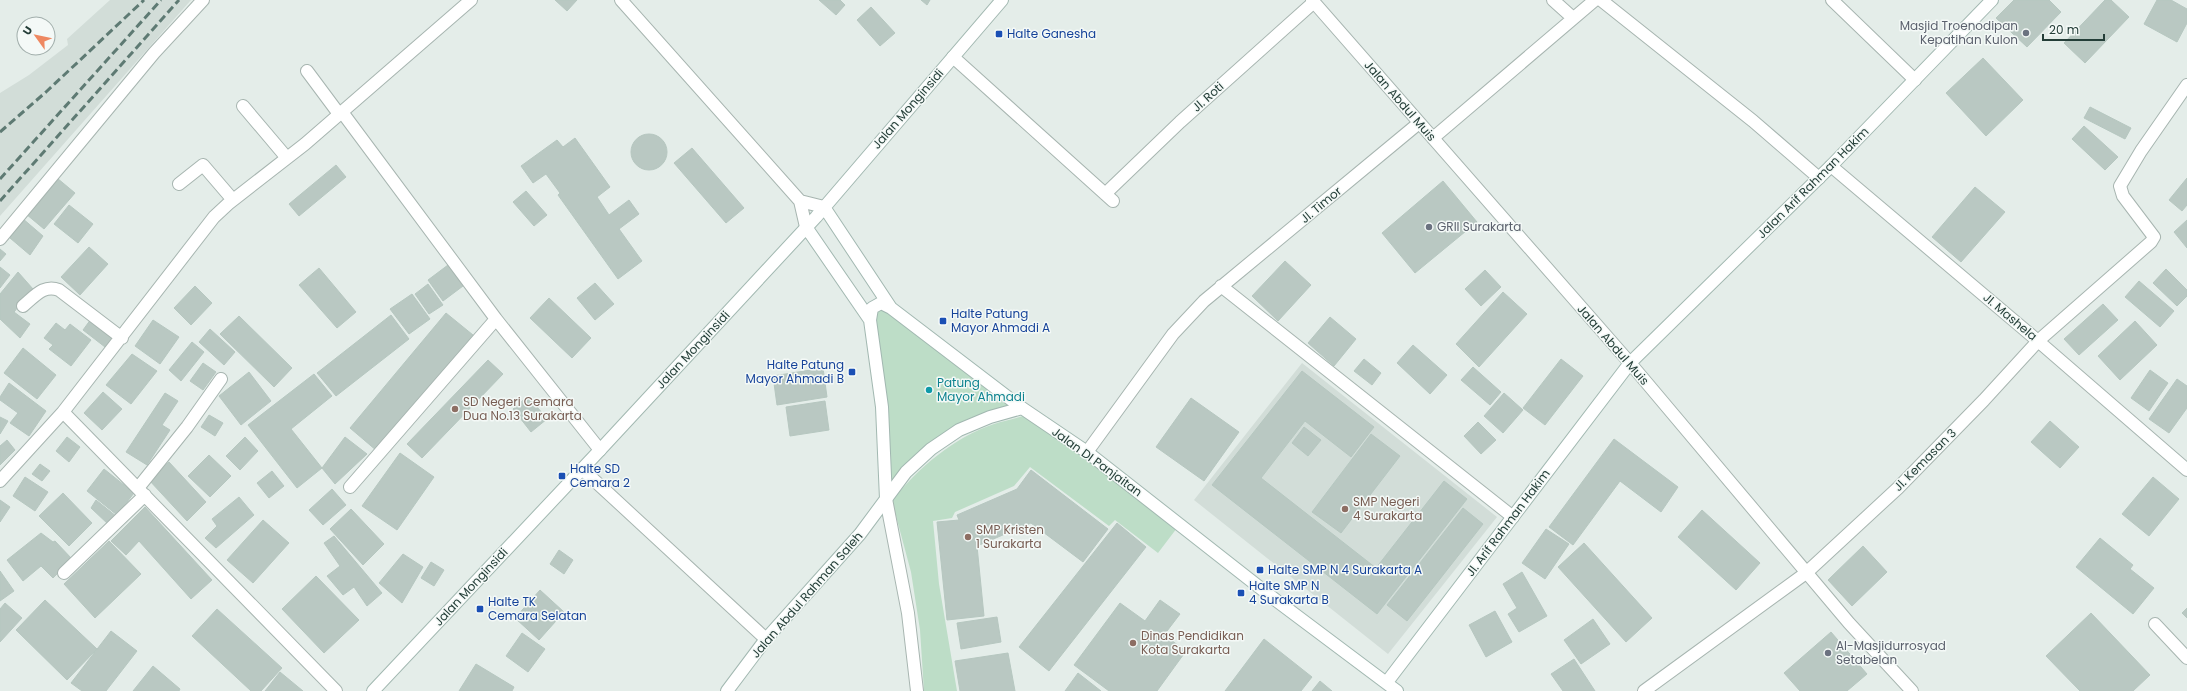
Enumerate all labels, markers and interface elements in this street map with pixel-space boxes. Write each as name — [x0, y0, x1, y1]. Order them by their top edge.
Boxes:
north arrow — [16, 16, 56, 56]
scale bar — [2043, 16, 2104, 42]
place label: Masjid Troenodipan Kepatihan Kulon — [1900, 17, 2018, 48]
text: 20 m — [2049, 21, 2079, 38]
text: U — [19, 23, 37, 38]
place label: Halte Ganesha — [1007, 25, 1096, 42]
marker: Masjid Troenodipan Kepatihan Kulon — [2021, 28, 2031, 38]
marker: Halte Ganesha — [994, 29, 1004, 39]
street label: Jalan Abdul Muis — [1361, 57, 1440, 145]
street label: Jalan Monginsidi — [868, 65, 947, 152]
street label: Jl. Roti — [1188, 78, 1227, 115]
street label: Jalan Arif Rahman Hakim — [1753, 123, 1872, 242]
street label: Jl. Timor — [1296, 182, 1345, 227]
place label: GRII Surakarta — [1437, 218, 1521, 235]
marker: GRII Surakarta — [1424, 222, 1434, 232]
street label: Jl. Mashela — [1980, 289, 2041, 344]
street label: Jalan Abdul Muis — [1574, 301, 1653, 389]
place label: Halte Patung Mayor Ahmadi A — [951, 305, 1050, 336]
street label: Jalan Monginsidi — [652, 307, 733, 392]
marker: Halte Patung Mayor Ahmadi A — [938, 316, 948, 326]
place label: Halte Patung Mayor Ahmadi B — [746, 356, 844, 387]
marker: Halte Patung Mayor Ahmadi B — [847, 367, 857, 377]
place label: Patung Mayor Ahmadi — [937, 374, 1025, 405]
marker: Patung Mayor Ahmadi — [924, 385, 934, 395]
place label: SD Negeri Cemara Dua No.13 Surakarta — [463, 393, 582, 424]
marker: SD Negeri Cemara Dua No.13 Surakarta — [450, 404, 460, 414]
street label: Jalan DI Panjaitan — [1049, 423, 1146, 500]
street label: Jl. Kemasan 3 — [1889, 424, 1960, 495]
place label: Halte SD Cemara 2 — [570, 460, 630, 491]
street label: Jl. Arif Rahman Hakim — [1462, 466, 1554, 580]
marker: Halte SD Cemara 2 — [557, 471, 567, 481]
place label: SMP Negeri 4 Surakarta — [1353, 493, 1422, 524]
marker: SMP Negeri 4 Surakarta — [1340, 504, 1350, 514]
place label: SMP Kristen 1 Surakarta — [976, 521, 1044, 552]
street label: Jalan Abdul Rahman Saleh — [747, 528, 866, 661]
marker: SMP Kristen 1 Surakarta — [963, 532, 973, 542]
street label: Jalan Monginsidi — [430, 544, 511, 629]
place label: Halte SMP N 4 Surakarta A — [1268, 561, 1422, 578]
marker: Halte SMP N 4 Surakarta A — [1255, 565, 1265, 575]
place label: Halte SMP N 4 Surakarta B — [1249, 577, 1329, 608]
marker: Halte SMP N 4 Surakarta B — [1236, 588, 1246, 598]
place label: Halte TK Cemara Selatan — [488, 593, 587, 624]
marker: Halte TK Cemara Selatan — [475, 604, 485, 614]
place label: Dinas Pendidikan Kota Surakarta — [1141, 627, 1244, 658]
place label: Al-Masjidurrosyad Setabelan — [1836, 637, 1946, 668]
marker: Dinas Pendidikan Kota Surakarta — [1128, 638, 1138, 648]
marker: Al-Masjidurrosyad Setabelan — [1823, 648, 1833, 658]

